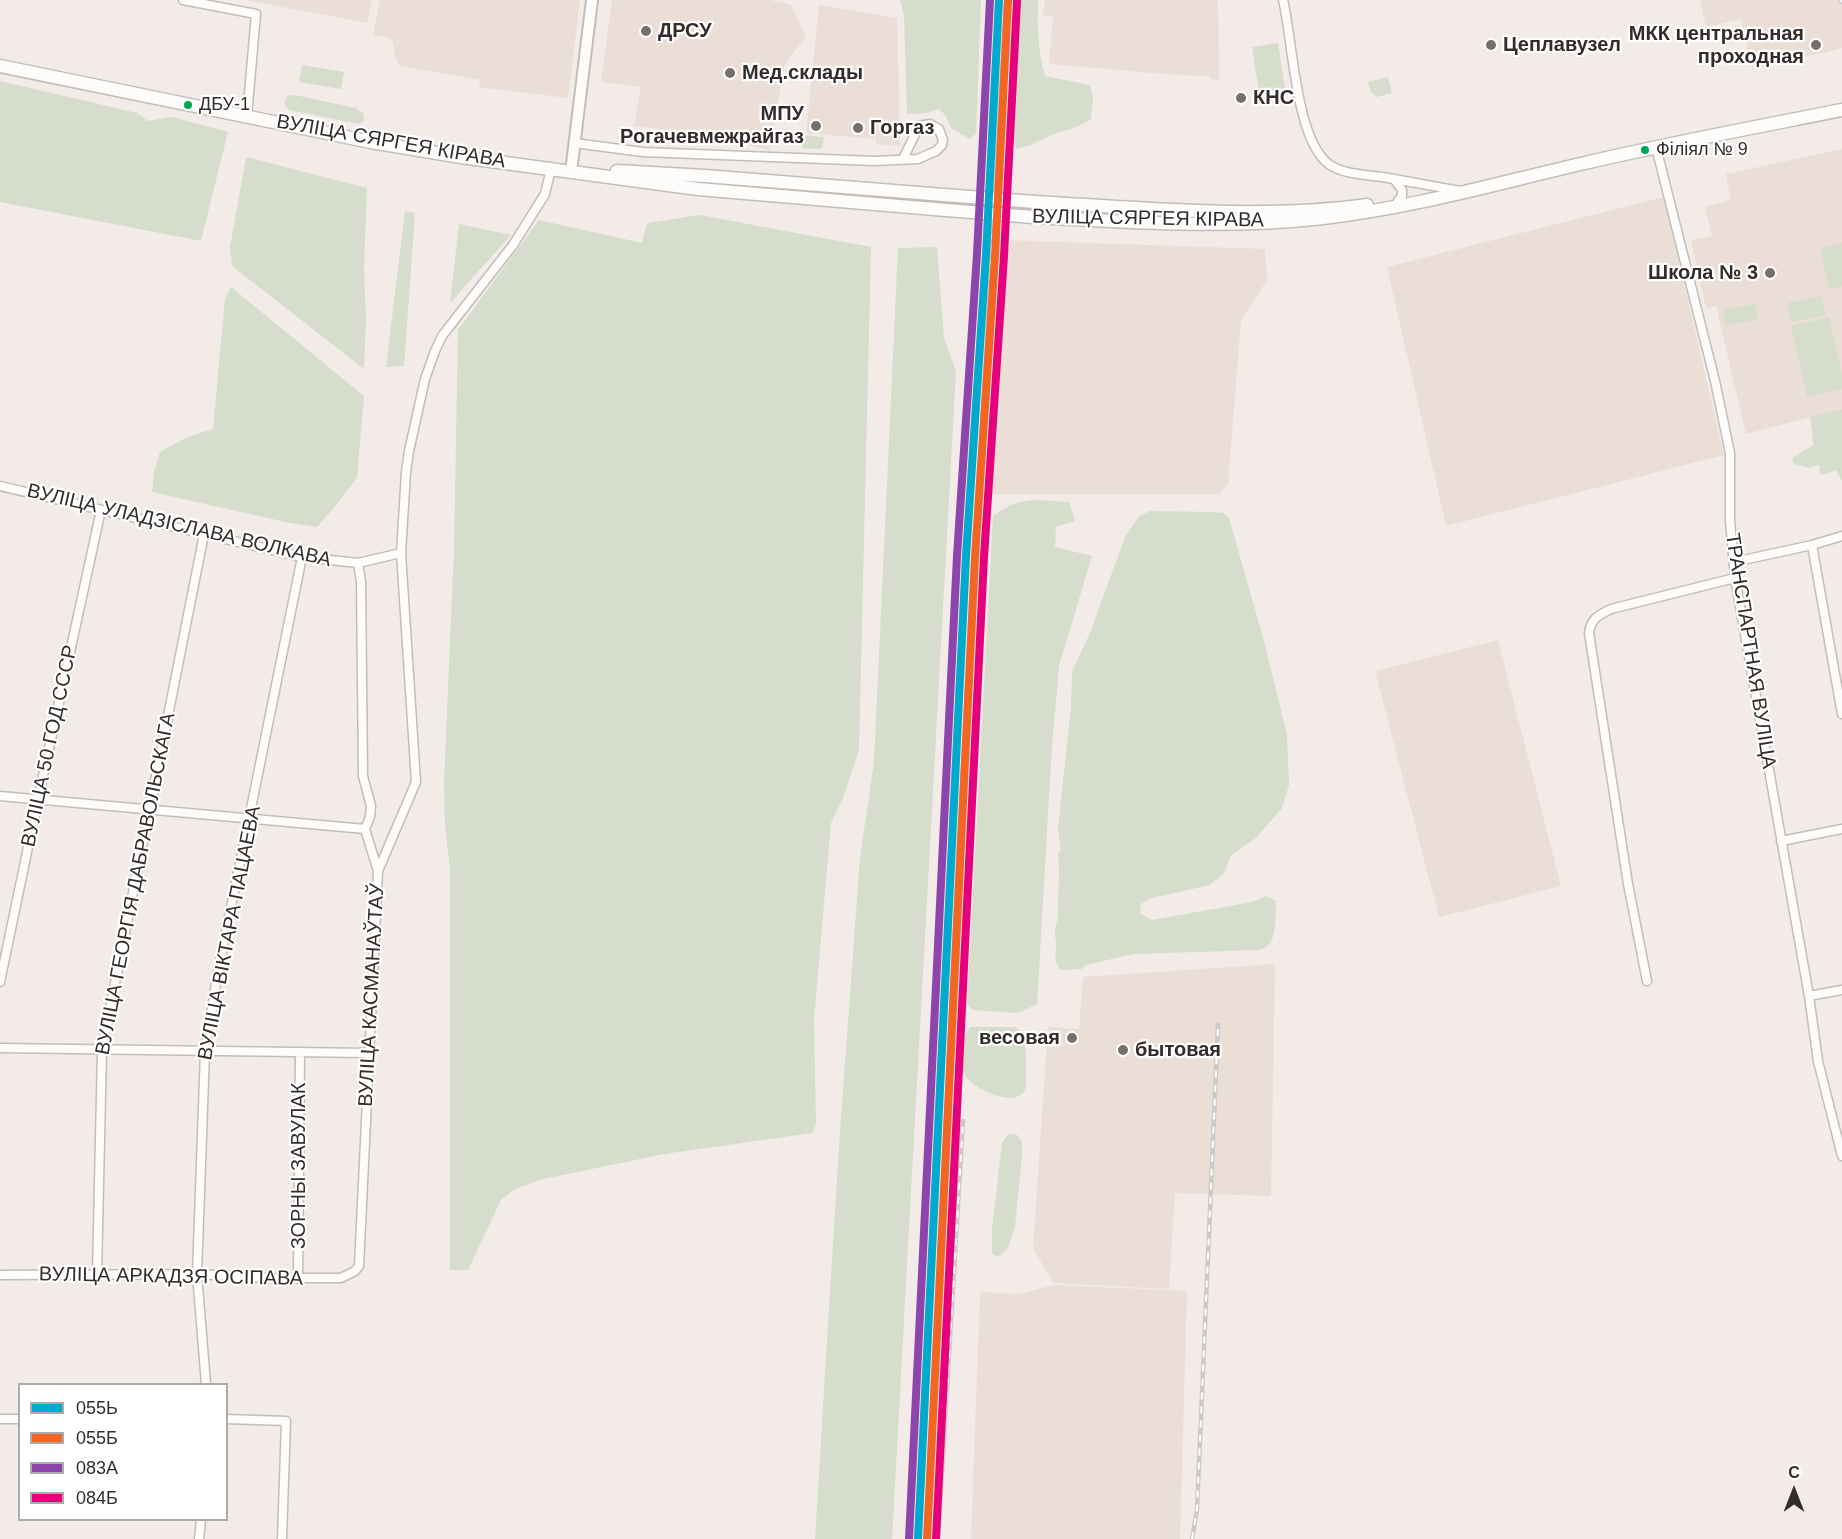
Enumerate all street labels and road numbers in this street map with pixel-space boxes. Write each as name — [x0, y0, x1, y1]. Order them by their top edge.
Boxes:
street label: ВУЛІЦА СЯРГЕЯ КІРАВА — [275, 110, 507, 174]
street label: ВУЛІЦА СЯРГЕЯ КІРАВА — [1032, 205, 1264, 233]
street label: ВУЛІЦА УЛАДЗІСЛАВА ВОЛКАВА — [25, 479, 333, 573]
street label: ТРАНСПАРТНАЯ ВУЛІЦА — [1720, 532, 1780, 770]
street label: ВУЛІЦА 50 ГОД СССР — [17, 643, 83, 849]
street label: ВУЛІЦА ГЕОРГІЯ ДАБРАВОЛЬСКАГА — [91, 711, 181, 1057]
street label: ВУЛІЦА ВІКТАРА ПАЦАЕВА — [194, 804, 266, 1062]
street label: ВУЛІЦА КАСМАНАЎТАЎ — [354, 883, 390, 1107]
street label: ЗОРНЫ ЗАВУЛАК — [287, 1083, 311, 1249]
street label: ВУЛІЦА АРКАДЗЯ ОСІПАВА — [39, 1263, 303, 1291]

